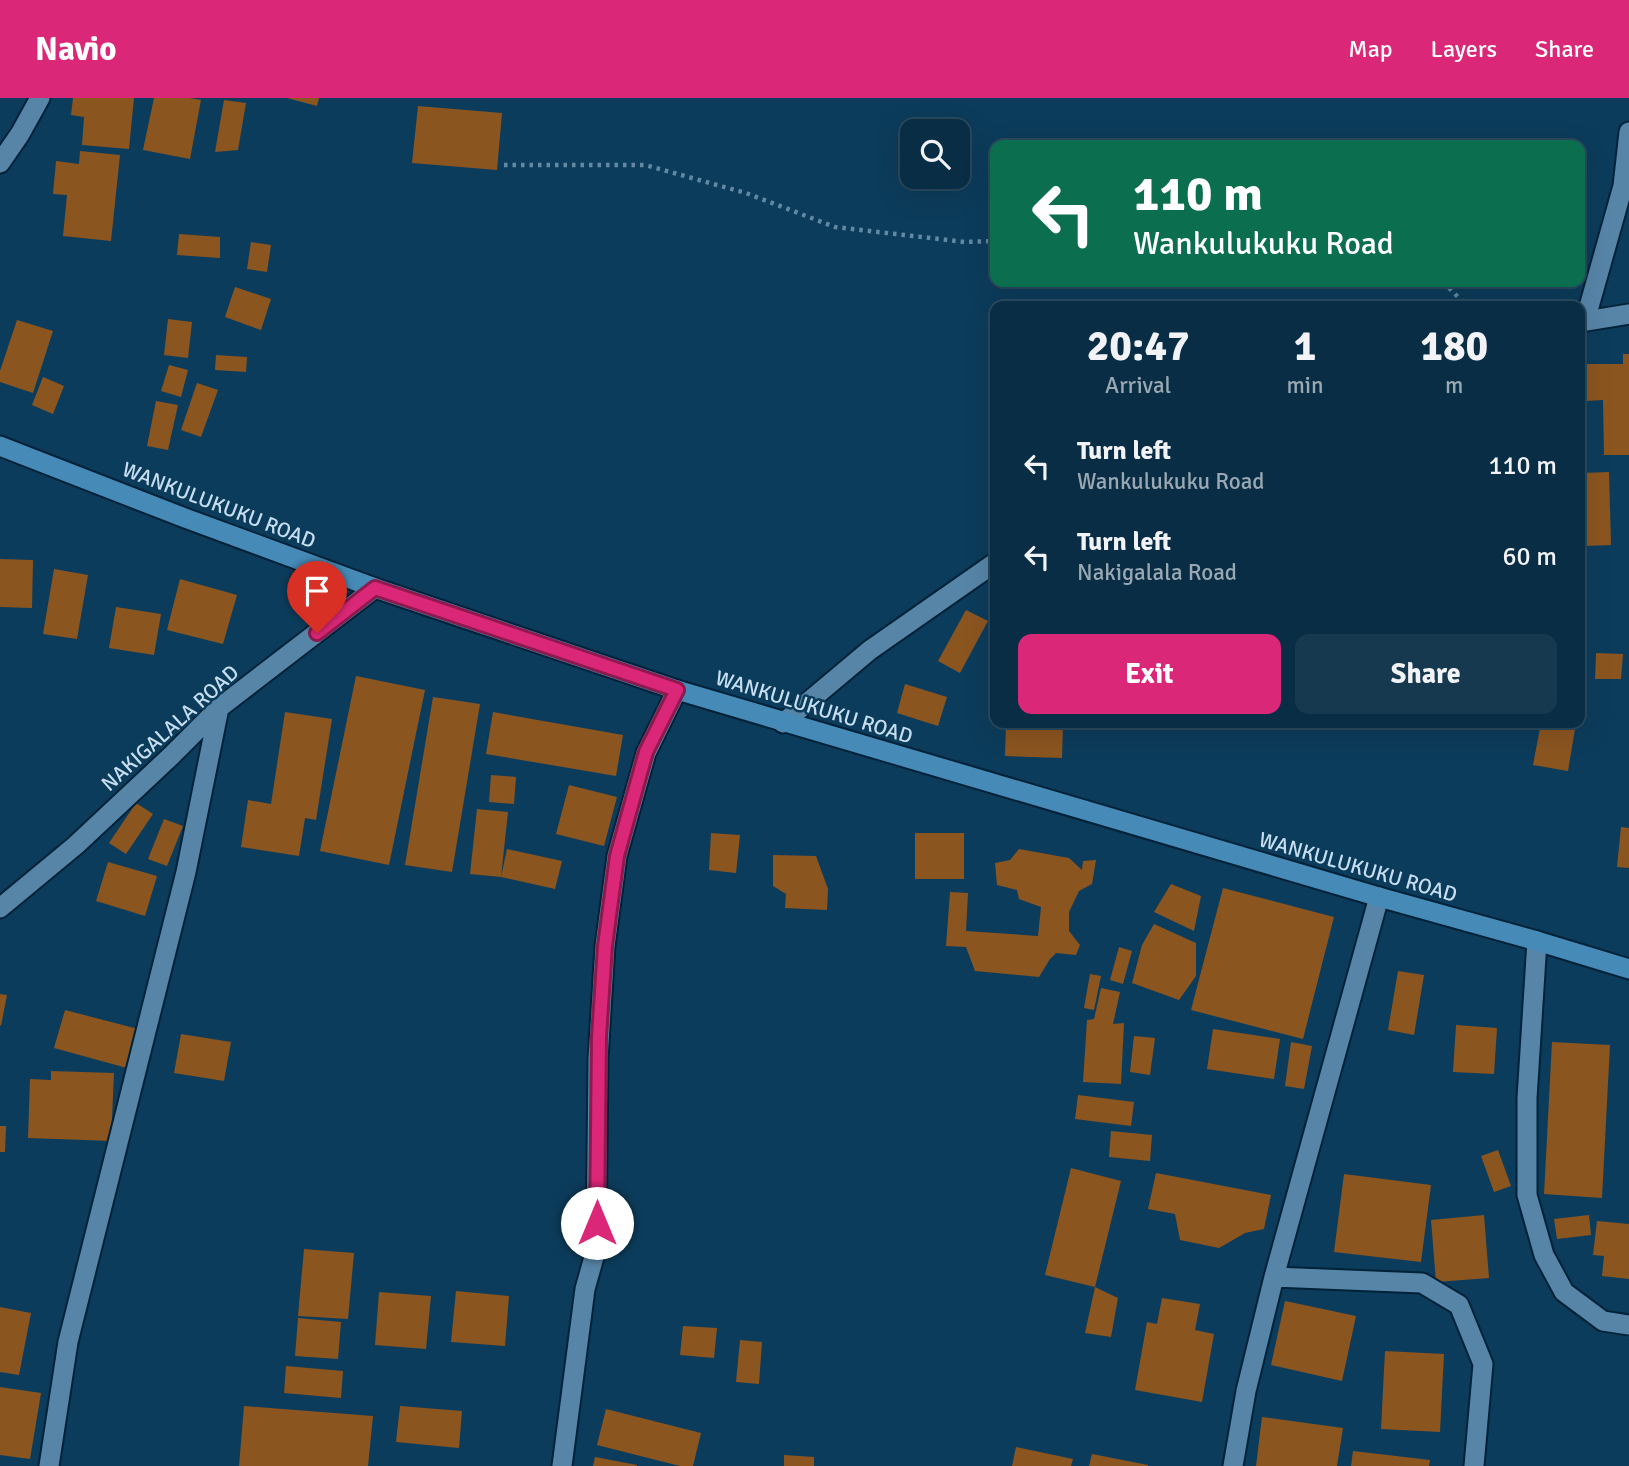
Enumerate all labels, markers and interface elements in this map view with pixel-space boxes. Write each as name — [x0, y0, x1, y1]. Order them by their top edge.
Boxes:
text: Navio — [35, 29, 117, 70]
text: Map — [1348, 34, 1393, 64]
text: Layers — [1431, 34, 1497, 64]
text: Share — [1535, 34, 1594, 64]
map controls — [900, 119, 970, 189]
button: search — [900, 119, 970, 189]
text: 110 m — [1133, 164, 1263, 224]
icon: left — [1018, 168, 1109, 259]
text: Wankulukuku Road — [1133, 224, 1394, 263]
text: 20:47 — [1087, 321, 1190, 372]
text: 1 — [1294, 321, 1316, 372]
text: 180 — [1420, 321, 1488, 372]
text: Arrival — [1105, 371, 1171, 400]
text: min — [1286, 371, 1324, 400]
text: m — [1445, 371, 1463, 400]
text: Turn left — [1077, 435, 1171, 467]
icon: left — [1018, 447, 1056, 485]
text: 110 m — [1488, 450, 1557, 482]
street label: WANKULUKUKU ROAD — [119, 456, 319, 554]
text: Wankulukuku Road — [1077, 467, 1264, 496]
text: Turn left — [1077, 526, 1171, 558]
icon: left — [1018, 538, 1056, 576]
text: 60 m — [1502, 541, 1557, 573]
text: Nakigalala Road — [1077, 558, 1237, 587]
pin — [287, 561, 347, 633]
icon: arrive — [298, 572, 336, 610]
button: Exit — [1018, 634, 1281, 714]
button: Share — [1295, 634, 1557, 714]
street label: NAKIGALALA ROAD — [96, 659, 244, 797]
street label: WANKULUKUKU ROAD — [712, 665, 916, 749]
street label: WANKULUKUKU ROAD — [1256, 826, 1460, 908]
position arrow — [560, 1186, 634, 1260]

